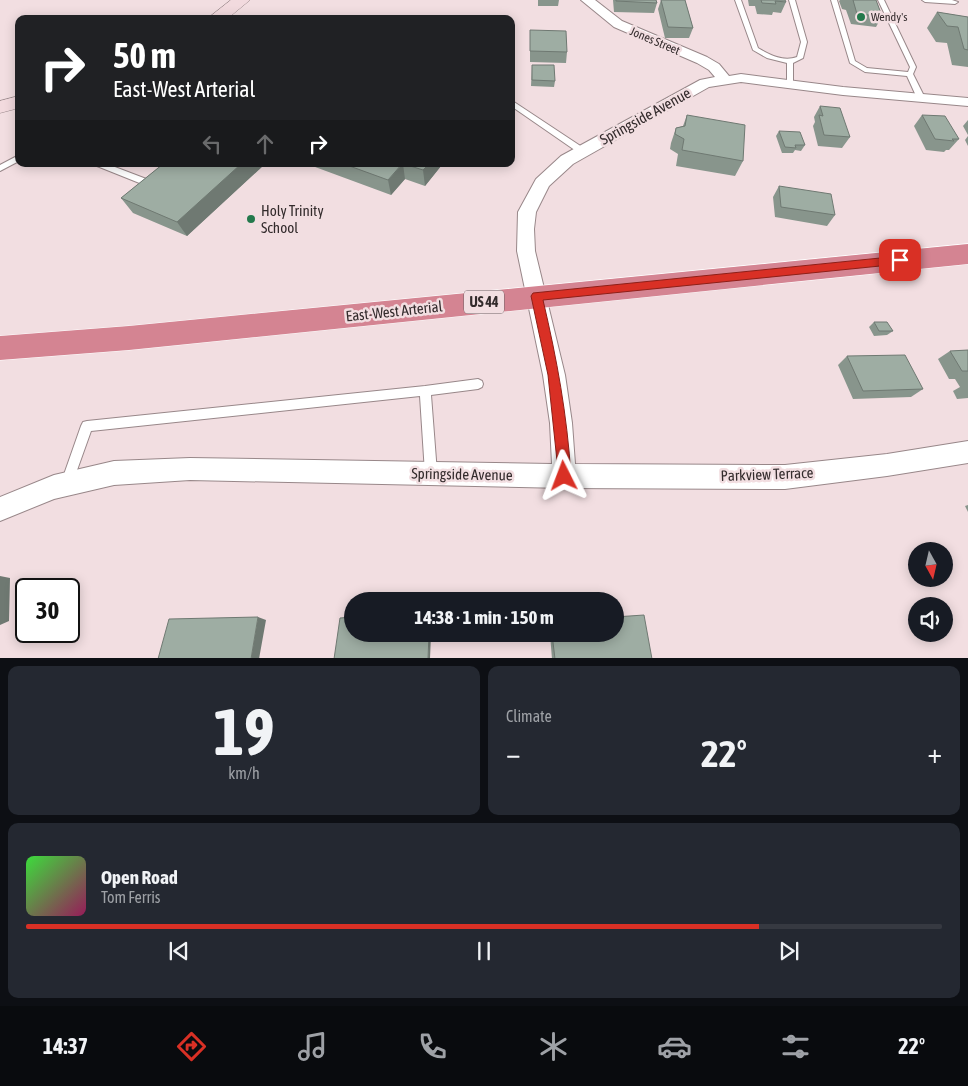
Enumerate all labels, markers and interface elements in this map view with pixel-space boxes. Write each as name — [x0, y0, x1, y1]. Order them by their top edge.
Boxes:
place label: Wendy's — [871, 10, 907, 24]
marker: Wendy's — [855, 11, 867, 23]
street label: Jones Street — [628, 24, 683, 58]
icon: right — [30, 35, 95, 100]
text: 50 m — [113, 35, 176, 75]
text: East-West Arterial — [113, 76, 255, 102]
street label: Springside Avenue — [597, 84, 694, 148]
icon: left — [198, 130, 226, 158]
icon: ahead — [251, 130, 279, 158]
icon: right — [304, 130, 332, 158]
place label: Holy Trinity School — [261, 202, 324, 236]
marker: Holy Trinity School — [245, 213, 257, 225]
pin — [879, 239, 921, 281]
icon: arrive — [886, 246, 914, 274]
road number: US 44 — [464, 290, 504, 314]
street label: East-West Arterial — [345, 297, 443, 325]
position arrow — [537, 449, 589, 501]
street label: Parkview Terrace — [720, 464, 814, 484]
street label: Springside Avenue — [411, 465, 513, 483]
north arrow — [908, 542, 952, 588]
map controls — [908, 542, 953, 642]
speed limit sign: 30 — [15, 578, 80, 643]
button: sound — [908, 597, 953, 642]
text: 14:38 · 1 min · 150 m — [414, 606, 554, 628]
text: 19 — [213, 694, 275, 769]
text: Climate — [506, 707, 552, 725]
text: 22° — [701, 732, 747, 775]
text: − — [506, 737, 521, 769]
text: + — [927, 737, 942, 769]
text: km/h — [228, 764, 260, 782]
text: Open Road — [101, 866, 178, 888]
text: Tom Ferris — [101, 888, 160, 906]
icon: previous — [165, 937, 193, 965]
icon: pause — [470, 937, 498, 965]
icon: next — [775, 937, 803, 965]
icon: directions — [174, 1029, 209, 1064]
icon: music — [295, 1029, 330, 1064]
icon: phone — [415, 1029, 450, 1064]
icon: climate — [536, 1029, 571, 1064]
icon: car — [657, 1029, 692, 1064]
icon: filters — [778, 1029, 813, 1064]
text: 14:37 — [43, 1033, 88, 1059]
text: 22° — [898, 1033, 925, 1059]

